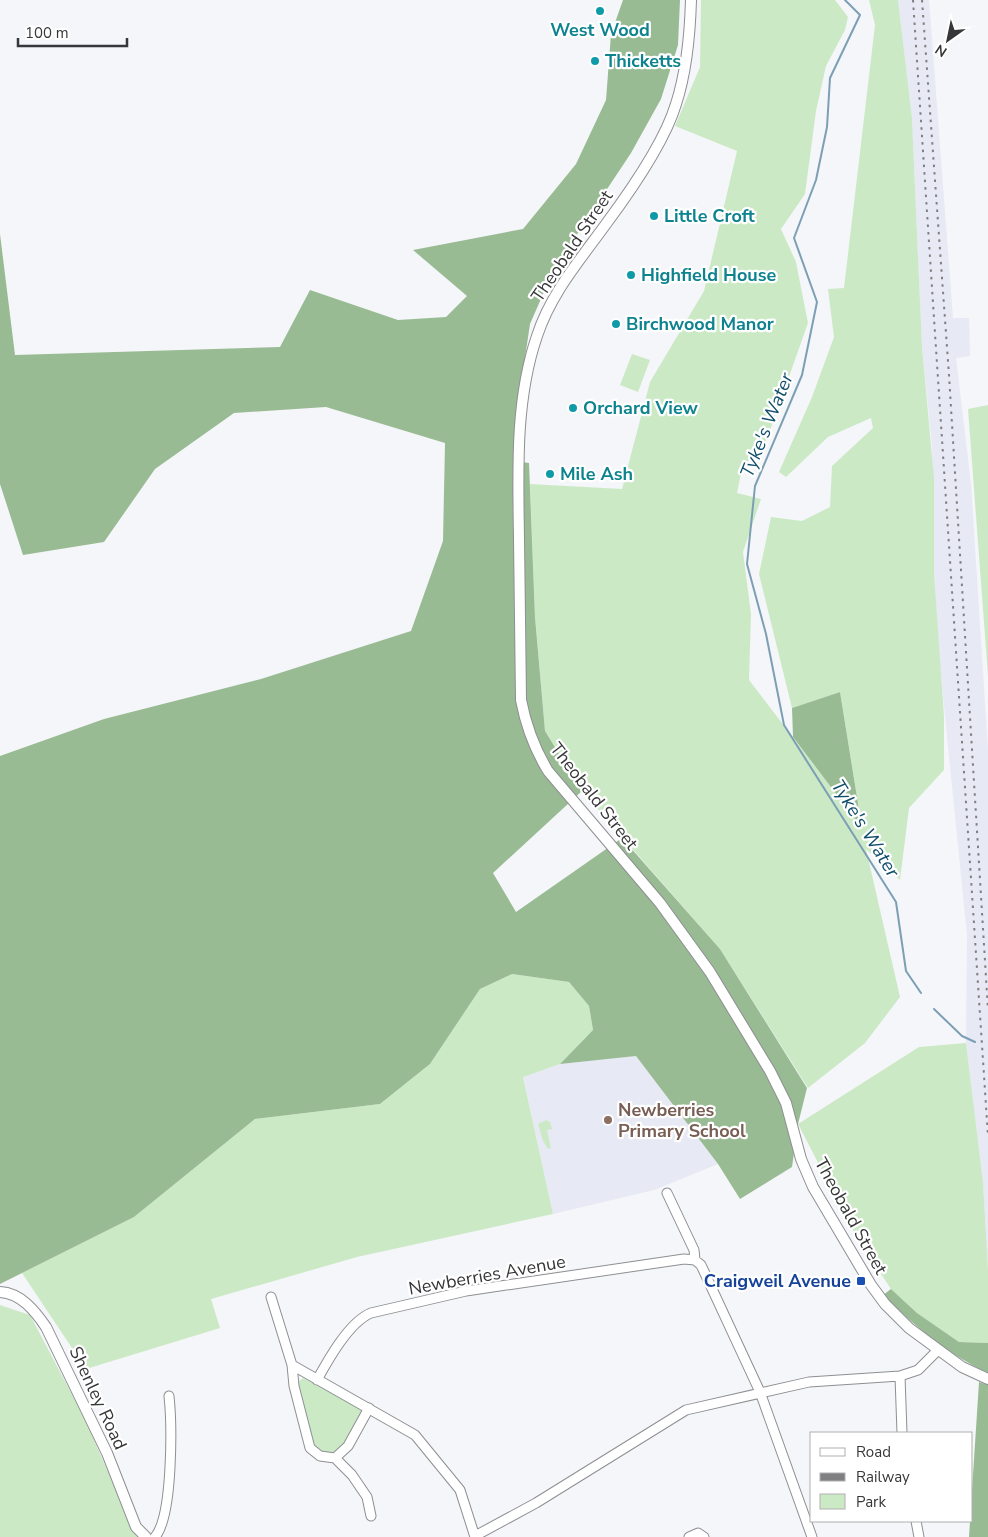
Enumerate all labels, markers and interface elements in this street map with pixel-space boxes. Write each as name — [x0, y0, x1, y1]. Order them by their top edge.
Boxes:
marker: West Wood — [594, 5, 606, 17]
scale bar — [18, 15, 126, 47]
north arrow — [923, 15, 973, 65]
place label: West Wood — [550, 18, 650, 42]
text: 100 m — [25, 23, 69, 43]
text: N — [932, 40, 951, 61]
place label: Thicketts — [605, 49, 681, 73]
marker: Thicketts — [589, 55, 601, 67]
street label: Theobald Street — [526, 185, 619, 307]
place label: Little Croft — [664, 204, 755, 228]
marker: Little Croft — [648, 210, 660, 222]
place label: Highfield House — [641, 263, 776, 287]
marker: Highfield House — [625, 269, 637, 281]
place label: Birchwood Manor — [626, 312, 774, 336]
marker: Birchwood Manor — [610, 318, 622, 330]
water label: Tyke's Water — [734, 368, 800, 482]
place label: Orchard View — [583, 396, 699, 420]
marker: Orchard View — [567, 402, 579, 414]
place label: Mile Ash — [560, 462, 633, 486]
marker: Mile Ash — [544, 468, 556, 480]
street label: Theobald Street — [544, 737, 644, 855]
water label: Tyke's Water — [825, 775, 906, 883]
place label: Newberries Primary School — [618, 1098, 746, 1143]
marker: Newberries Primary School — [602, 1114, 614, 1126]
street label: Theobald Street — [809, 1153, 893, 1279]
street label: Newberries Avenue — [407, 1249, 567, 1301]
place label: Craigweil Avenue — [704, 1269, 851, 1293]
marker: Craigweil Avenue — [855, 1275, 867, 1287]
street label: Shenley Road — [64, 1342, 132, 1454]
legend — [810, 1432, 973, 1522]
text: Road — [856, 1442, 891, 1462]
text: Railway — [856, 1467, 910, 1487]
text: Park — [856, 1492, 886, 1512]

